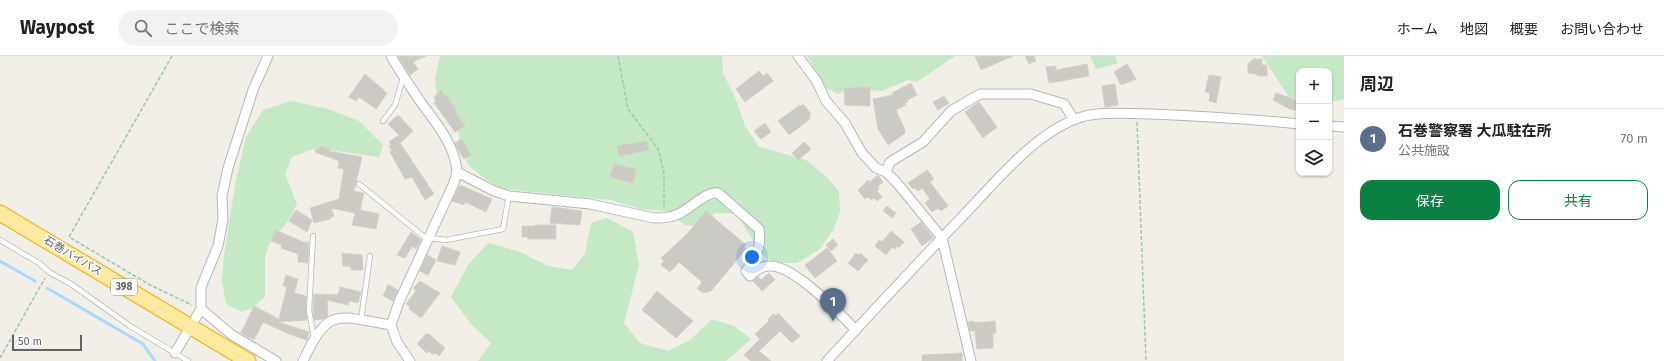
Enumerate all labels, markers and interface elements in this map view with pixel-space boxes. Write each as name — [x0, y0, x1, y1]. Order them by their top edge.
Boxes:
search box — [118, 10, 398, 46]
text: Waypost — [20, 16, 94, 39]
icon: search — [132, 17, 154, 39]
text: ここで検索 — [164, 20, 239, 38]
text: ホーム — [1396, 21, 1438, 38]
text: 地図 — [1460, 21, 1488, 38]
text: 概要 — [1510, 21, 1538, 38]
text: お問い合わせ — [1560, 21, 1644, 38]
map controls — [1296, 68, 1332, 176]
button: + — [1296, 68, 1332, 104]
text: 周辺 — [1360, 74, 1394, 95]
button: − — [1296, 104, 1332, 140]
text: 石巻警察署 大瓜駐在所 — [1398, 122, 1552, 140]
text: 1 — [1370, 131, 1376, 146]
text: 70 m — [1621, 131, 1648, 146]
button: layers — [1296, 140, 1332, 176]
text: 公共施設 — [1398, 143, 1450, 158]
button: 保存 — [1360, 180, 1500, 220]
button: 共有 — [1508, 180, 1648, 220]
street label: 石巻バイパス — [41, 233, 105, 279]
your location — [742, 247, 762, 267]
road number: 398 — [111, 279, 137, 295]
pin: 1 — [820, 288, 846, 321]
scale bar — [12, 333, 82, 352]
text: 50 m — [18, 335, 42, 348]

